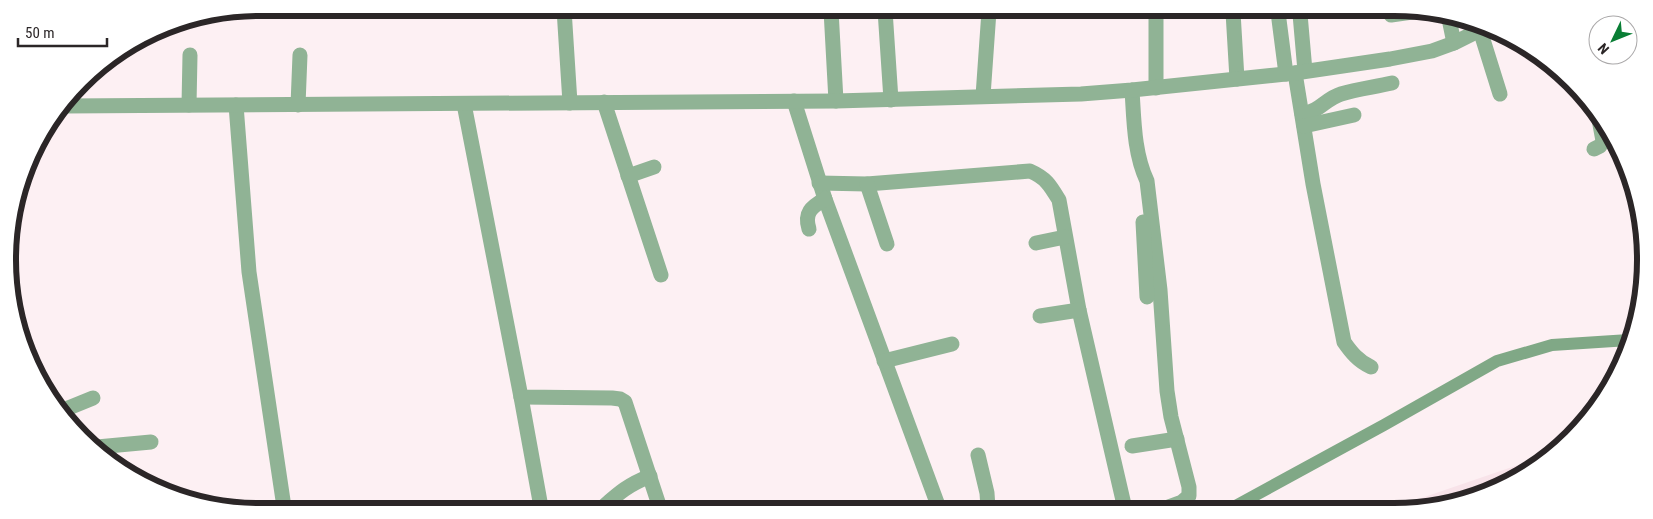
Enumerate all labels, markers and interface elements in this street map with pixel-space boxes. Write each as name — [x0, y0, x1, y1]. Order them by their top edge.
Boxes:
scale bar — [18, 15, 106, 47]
north arrow — [1588, 15, 1638, 65]
text: 50 m — [25, 24, 55, 42]
text: N — [1595, 40, 1612, 57]

